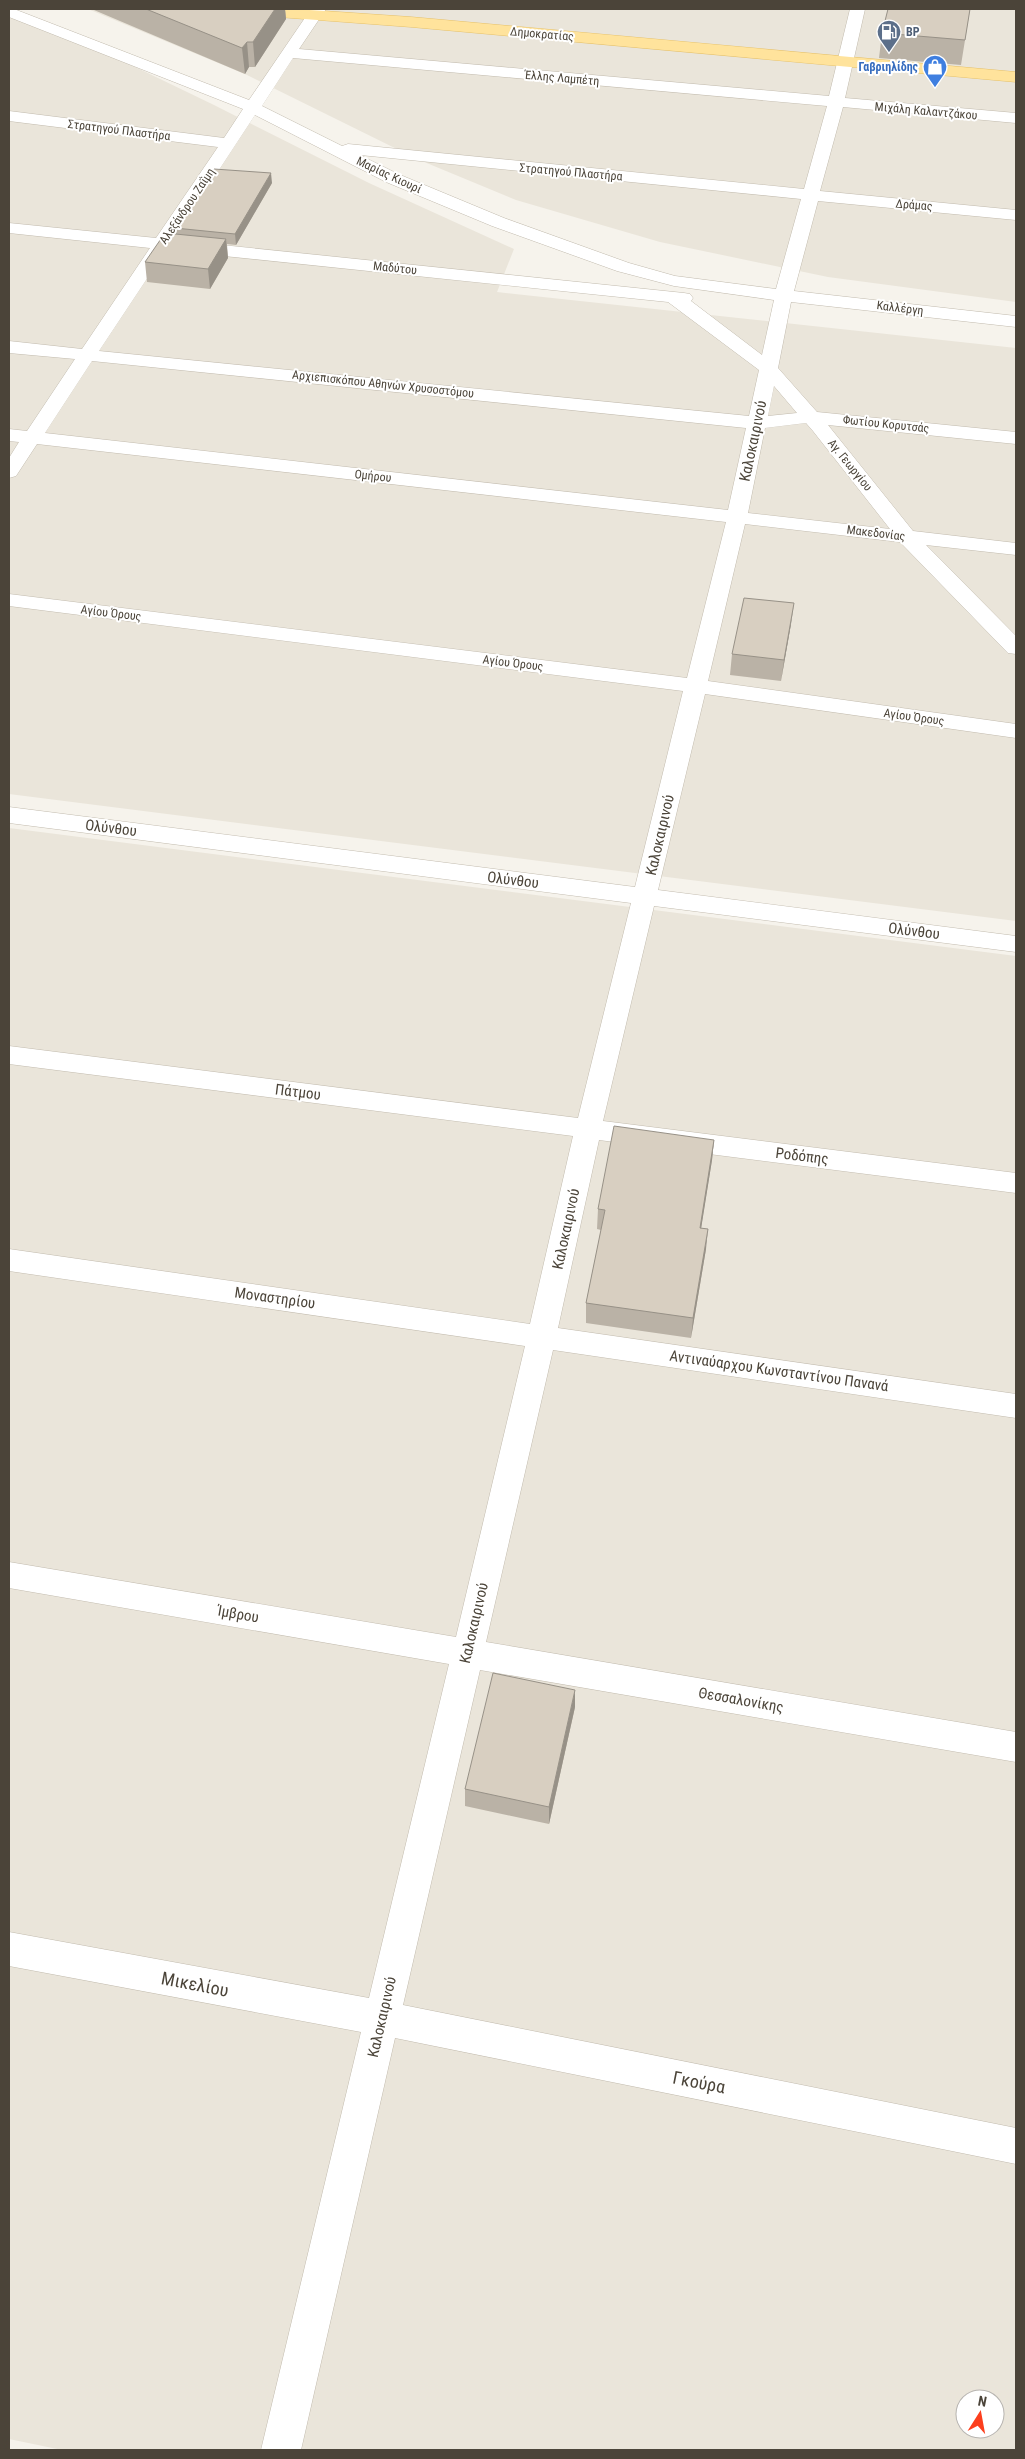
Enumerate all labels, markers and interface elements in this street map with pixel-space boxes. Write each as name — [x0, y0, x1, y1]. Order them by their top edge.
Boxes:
fuel station icon: BP — [876, 19, 902, 53]
street label: Δημοκρατίας — [510, 24, 575, 44]
place label: BP — [906, 25, 920, 39]
shop icon: Γαβριηλίδης — [922, 54, 948, 88]
place label: Γαβριηλίδης — [858, 60, 919, 74]
street label: Έλλης Λαμπέτη — [523, 68, 600, 88]
street label: Μιχάλη Καλαντζάκου — [874, 100, 978, 122]
street label: Στρατηγού Πλαστήρα — [67, 117, 171, 143]
street label: Μαρίας Κιουρί — [354, 154, 424, 196]
street label: Στρατηγού Πλαστήρα — [519, 161, 623, 183]
street label: Αλεξάνδρου Ζαΐμη — [156, 165, 218, 247]
street label: Δράμας — [895, 196, 933, 214]
street label: Μαδύτου — [372, 259, 418, 277]
street label: Καλλέργη — [876, 298, 924, 318]
street label: Αρχιεπισκόπου Αθηνών Χρυσοστόμου — [291, 367, 475, 401]
street label: Καλοκαιρινού — [736, 399, 770, 483]
street label: Φωτίου Κορυτσάς — [842, 412, 930, 436]
street label: Αγ. Γεωργίου — [825, 436, 875, 494]
street label: Ομήρου — [354, 467, 392, 485]
street label: Μακεδονίας — [846, 522, 906, 544]
street label: Αγίου Όρους — [80, 602, 142, 624]
street label: Αγίου Όρους — [482, 652, 544, 674]
street label: Αγίου Όρους — [883, 706, 945, 728]
street label: Καλοκαιρινού — [642, 793, 678, 877]
street label: Ολύνθου — [84, 816, 138, 840]
street label: Ολύνθου — [486, 868, 540, 892]
street label: Ολύνθου — [887, 919, 941, 943]
street label: Πάτμου — [274, 1080, 322, 1104]
street label: Ροδόπης — [775, 1144, 829, 1168]
street label: Καλοκαιρινού — [549, 1187, 583, 1271]
street label: Μοναστηρίου — [234, 1283, 316, 1313]
street label: Αντιναύαρχου Κωνσταντίνου Πανανά — [668, 1347, 890, 1395]
street label: Καλοκαιρινού — [456, 1581, 492, 1665]
street label: Ίμβρου — [215, 1601, 260, 1627]
street label: Θεσσαλονίκης — [697, 1684, 785, 1716]
street label: Μικελίου — [160, 1967, 230, 2001]
street label: Καλοκαιρινού — [364, 1975, 400, 2059]
street label: Γκούρα — [671, 2067, 727, 2097]
north arrow — [955, 2389, 1005, 2439]
text: N — [977, 2393, 988, 2410]

